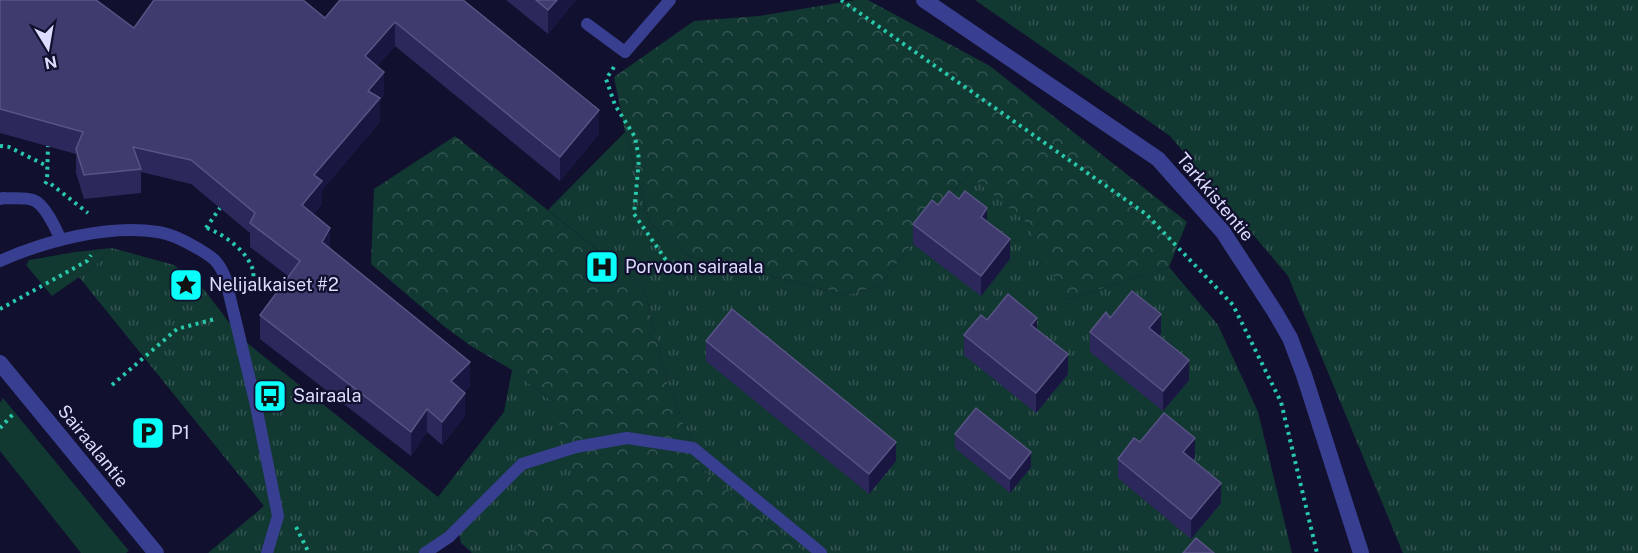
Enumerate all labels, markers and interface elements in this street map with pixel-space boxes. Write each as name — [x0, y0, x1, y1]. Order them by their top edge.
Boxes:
north arrow — [18, 18, 78, 78]
text: N — [43, 52, 59, 73]
street label: Tarkkistentie — [1172, 148, 1258, 245]
hospital icon: Porvoon sairaala — [584, 249, 620, 285]
place label: Porvoon sairaala — [625, 256, 763, 277]
place icon: Nelijalkaiset #2 — [168, 267, 204, 303]
place label: Nelijalkaiset #2 — [209, 274, 339, 295]
bus stop icon: Sairaala — [252, 378, 288, 414]
place label: Sairaala — [293, 385, 361, 406]
street label: Sairaalantie — [54, 400, 133, 491]
parking icon: P1 — [130, 415, 166, 451]
place label: P1 — [171, 422, 190, 443]

